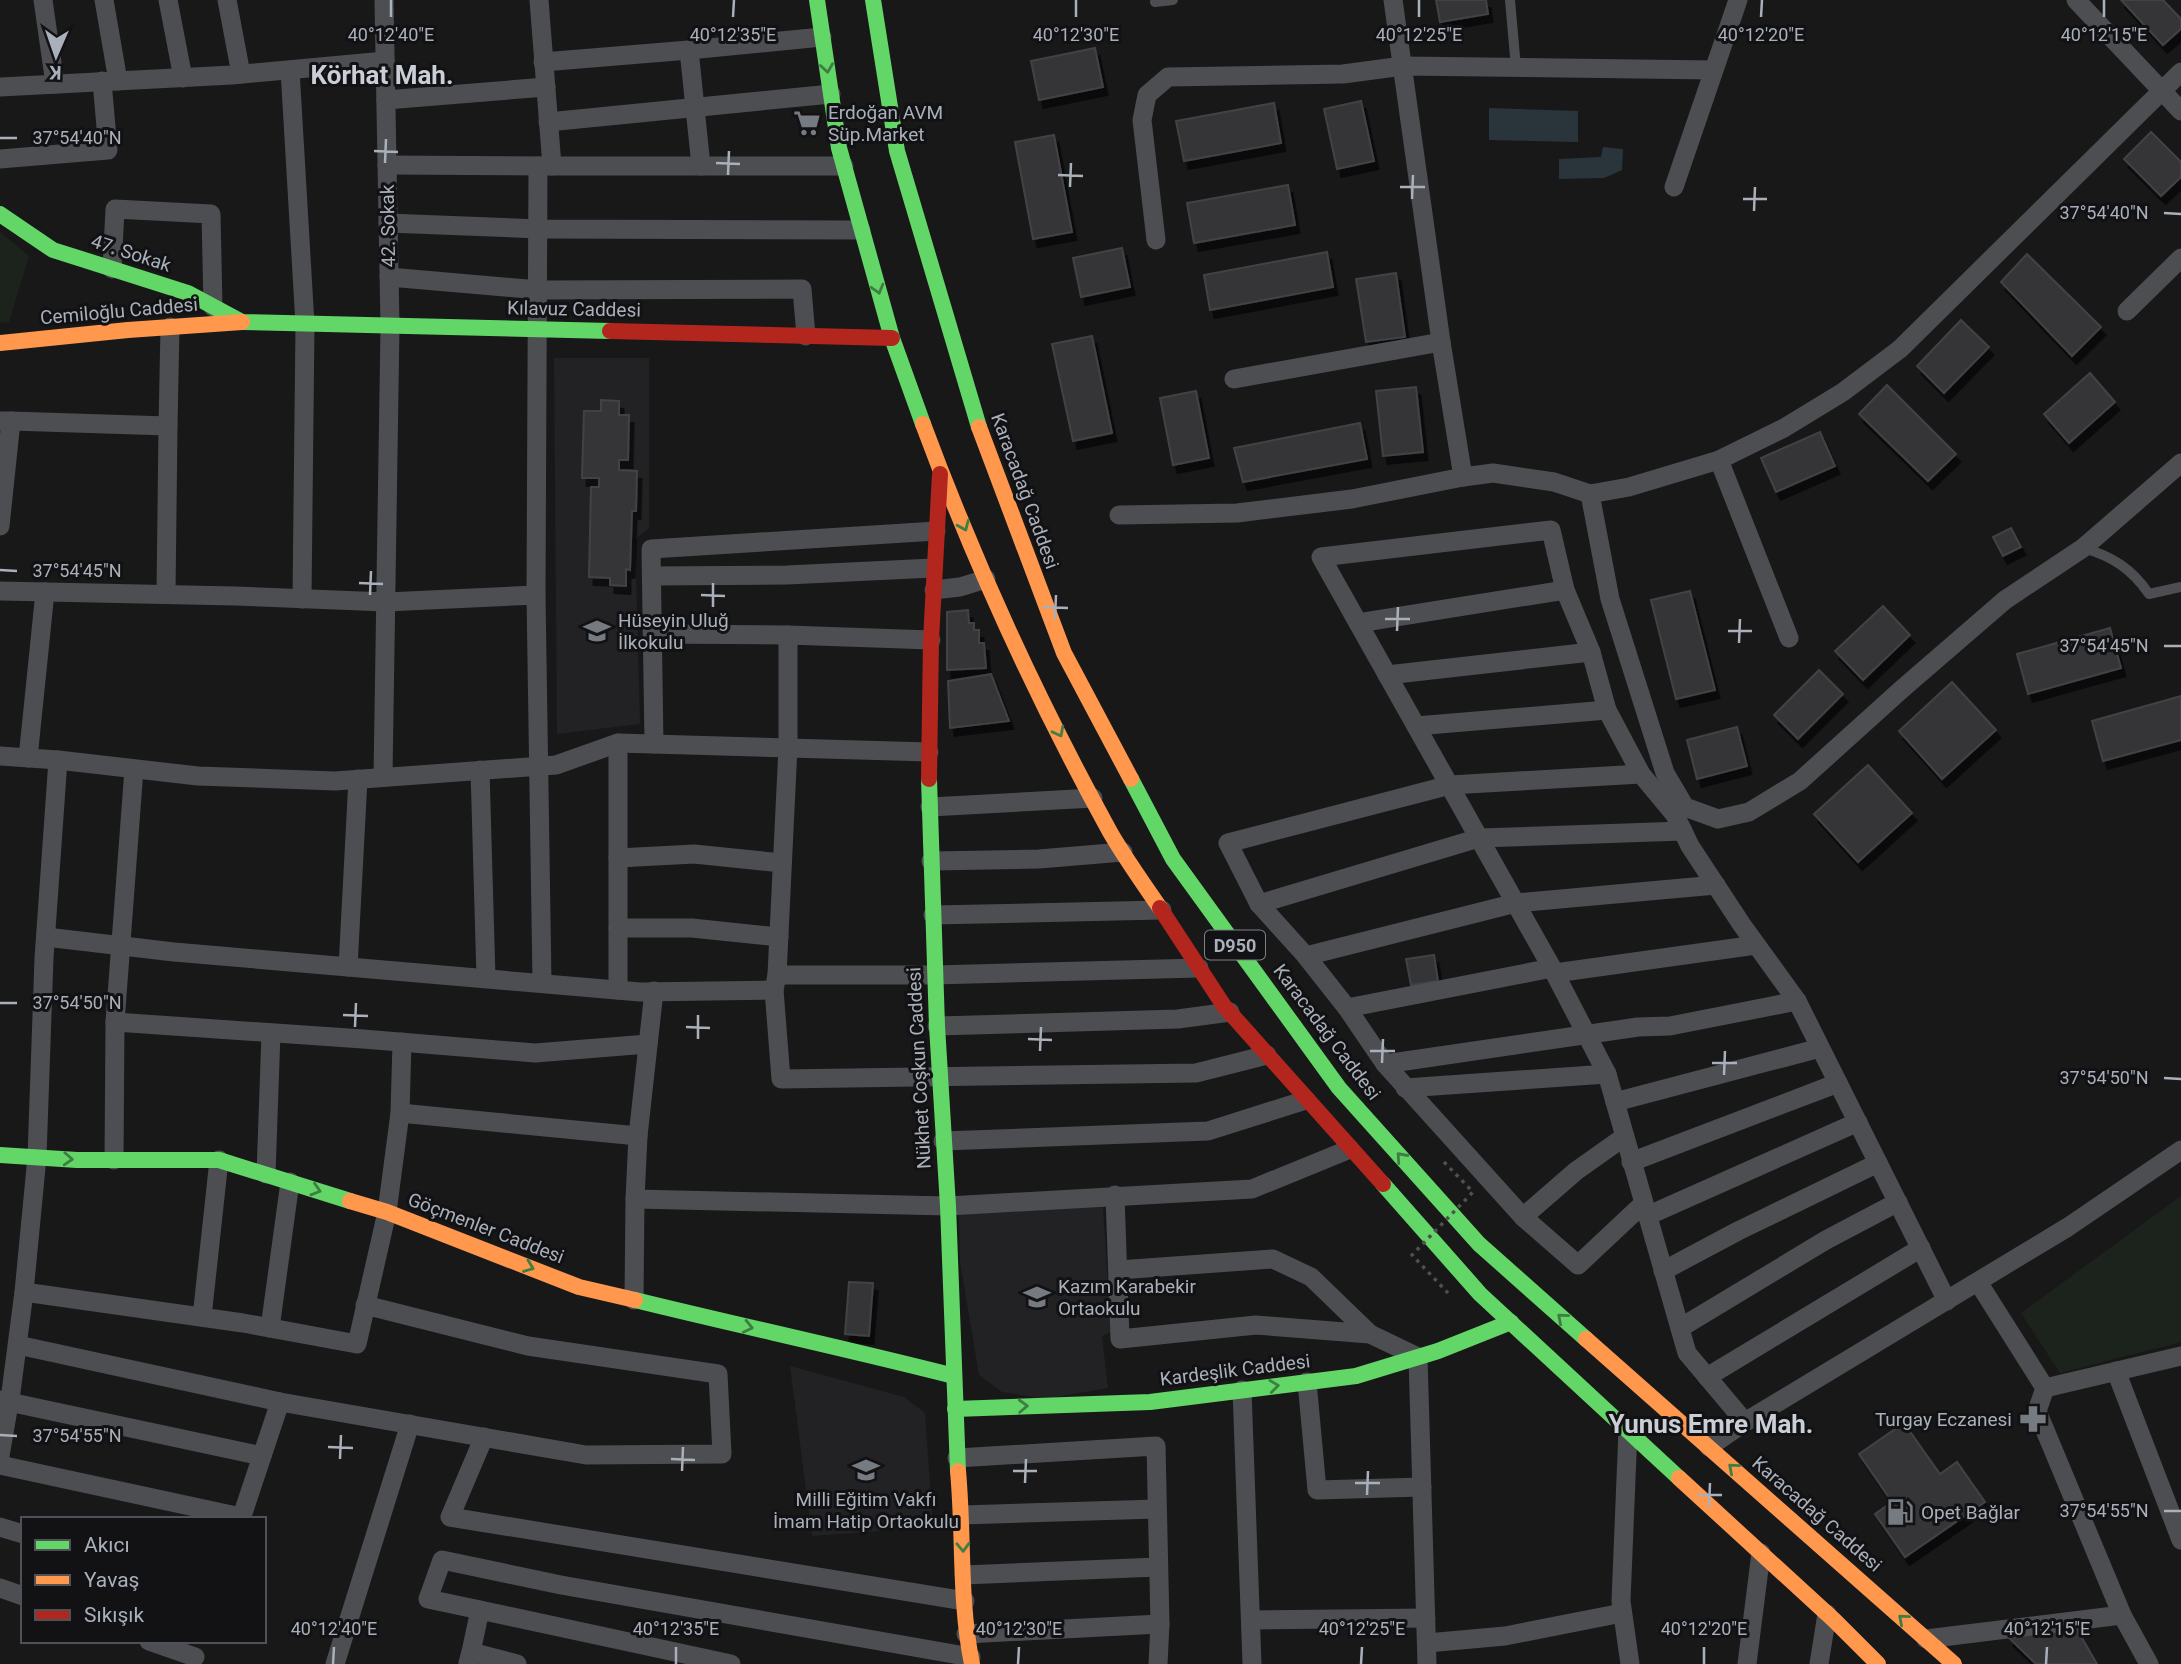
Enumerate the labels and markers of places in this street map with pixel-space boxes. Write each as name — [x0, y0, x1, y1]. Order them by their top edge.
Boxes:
place label: Erdoğan AVM Süp.Market — [828, 101, 943, 146]
supermarket icon: Erdoğan AVM Süp.Market — [792, 108, 822, 138]
place label: Hüseyin Uluğ İlkokulu — [618, 609, 729, 654]
school or university icon: Hüseyin Uluğ İlkokulu — [582, 616, 612, 646]
place label: Kazım Karabekir Ortaokulu — [1058, 1275, 1196, 1320]
school or university icon: Kazım Karabekir Ortaokulu — [1022, 1282, 1052, 1312]
pharmacy icon: Turgay Eczanesi — [2018, 1404, 2048, 1434]
place label: Turgay Eczanesi — [1875, 1408, 2012, 1431]
school or university icon: Milli Eğitim Vakfı İmam Hatip Ortaokulu — [851, 1455, 881, 1485]
place label: Milli Eğitim Vakfı İmam Hatip Ortaokulu — [773, 1488, 959, 1533]
fuel station icon: Opet Bağlar — [1885, 1497, 1915, 1527]
place label: Opet Bağlar — [1921, 1501, 2021, 1524]

